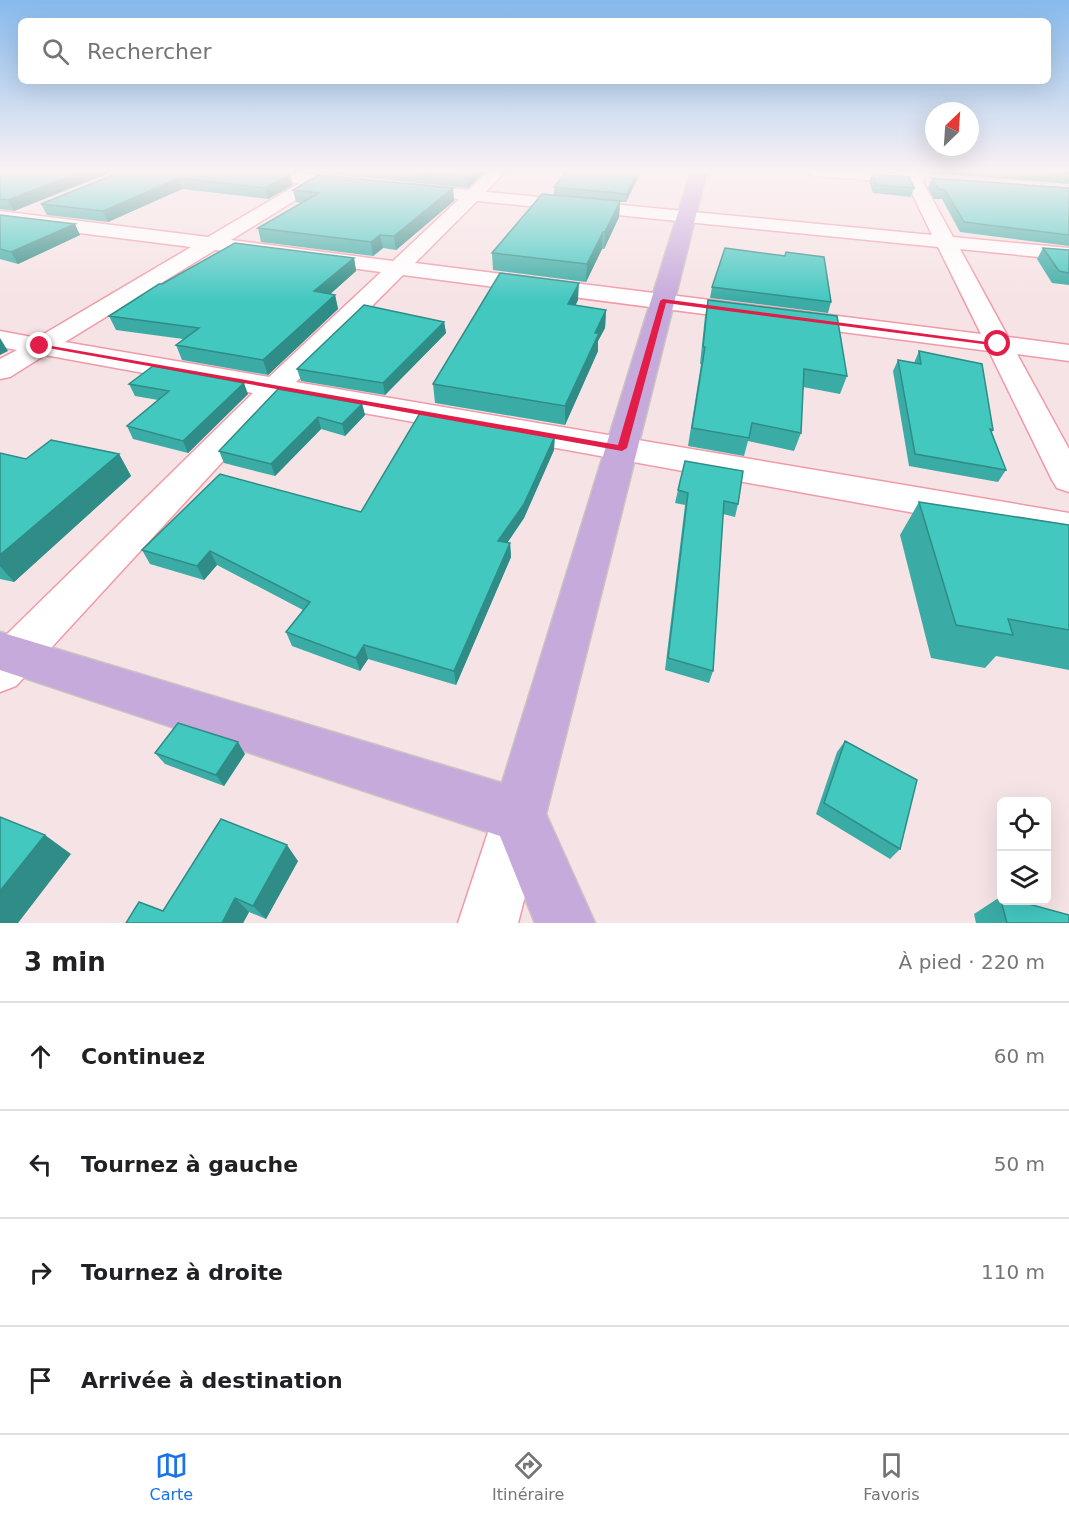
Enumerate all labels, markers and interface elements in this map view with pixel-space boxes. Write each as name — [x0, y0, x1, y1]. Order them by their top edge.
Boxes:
search box — [18, 18, 1051, 84]
icon: search — [39, 35, 72, 68]
text: Rechercher — [87, 39, 212, 64]
north arrow — [925, 102, 979, 156]
route start — [984, 330, 1010, 356]
route end — [26, 332, 52, 358]
map controls — [997, 797, 1051, 905]
button: locate — [997, 797, 1051, 851]
button: layers — [997, 851, 1051, 905]
text: 3 min — [24, 947, 106, 977]
text: À pied · 220 m — [899, 950, 1045, 974]
icon: ahead — [24, 1040, 57, 1073]
text: Continuez — [81, 1044, 205, 1069]
text: 60 m — [994, 1044, 1045, 1068]
icon: left — [24, 1148, 57, 1181]
text: Tournez à gauche — [81, 1152, 298, 1177]
text: 50 m — [994, 1152, 1045, 1176]
icon: right — [24, 1256, 57, 1289]
text: Tournez à droite — [81, 1260, 283, 1285]
text: 110 m — [981, 1260, 1045, 1284]
icon: arrive — [24, 1364, 57, 1397]
text: Arrivée à destination — [81, 1368, 343, 1393]
tab: Carte — [149, 1449, 193, 1504]
tab: Itinéraire — [492, 1449, 564, 1504]
tab: Favoris — [863, 1449, 920, 1504]

